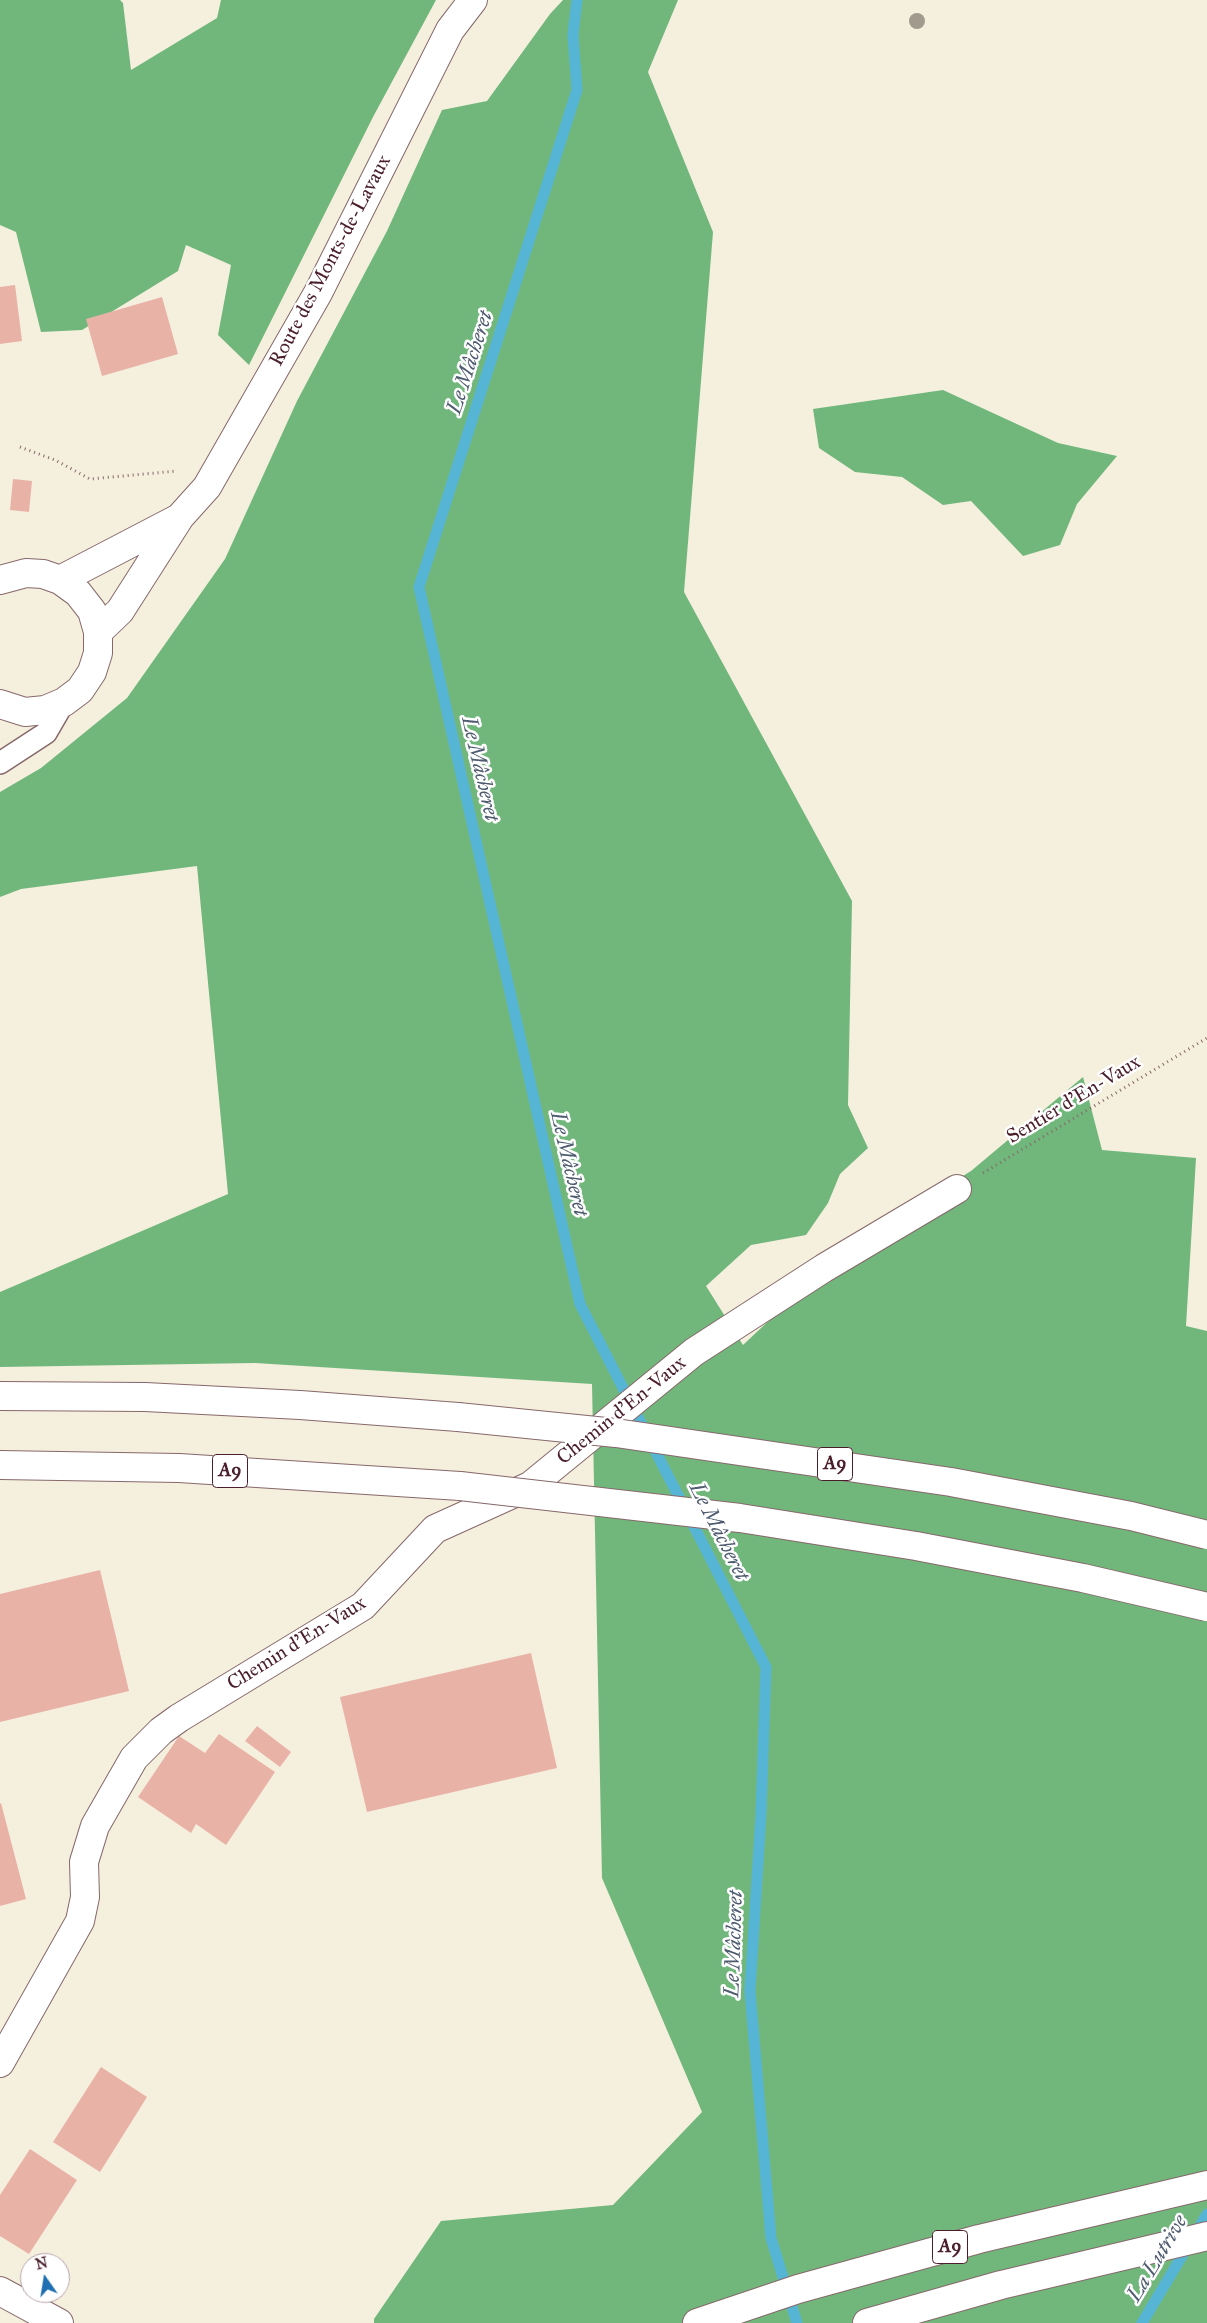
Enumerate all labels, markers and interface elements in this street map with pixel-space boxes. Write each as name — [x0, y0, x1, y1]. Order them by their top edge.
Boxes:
street label: Route des Monts-de-Lavaux — [265, 151, 397, 371]
water label: Le Mâcheret — [443, 308, 499, 418]
water label: Le Mâcheret — [455, 714, 503, 824]
street label: Sentier d'En-Vaux — [1003, 1051, 1145, 1149]
water label: Le Mâcheret — [544, 1109, 592, 1219]
street label: Chemin d'En-Vaux — [553, 1352, 691, 1470]
road number: A9 — [818, 1448, 852, 1480]
road number: A9 — [212, 1454, 248, 1488]
water label: Le Mâcheret — [683, 1479, 753, 1585]
street label: Chemin d'En-Vaux — [223, 1592, 371, 1696]
water label: Le Mâcheret — [721, 1890, 749, 1998]
water label: La Lutrive — [1122, 2211, 1194, 2307]
road number: A9 — [932, 2230, 968, 2264]
north arrow — [20, 2253, 70, 2303]
text: N — [34, 2254, 49, 2273]

